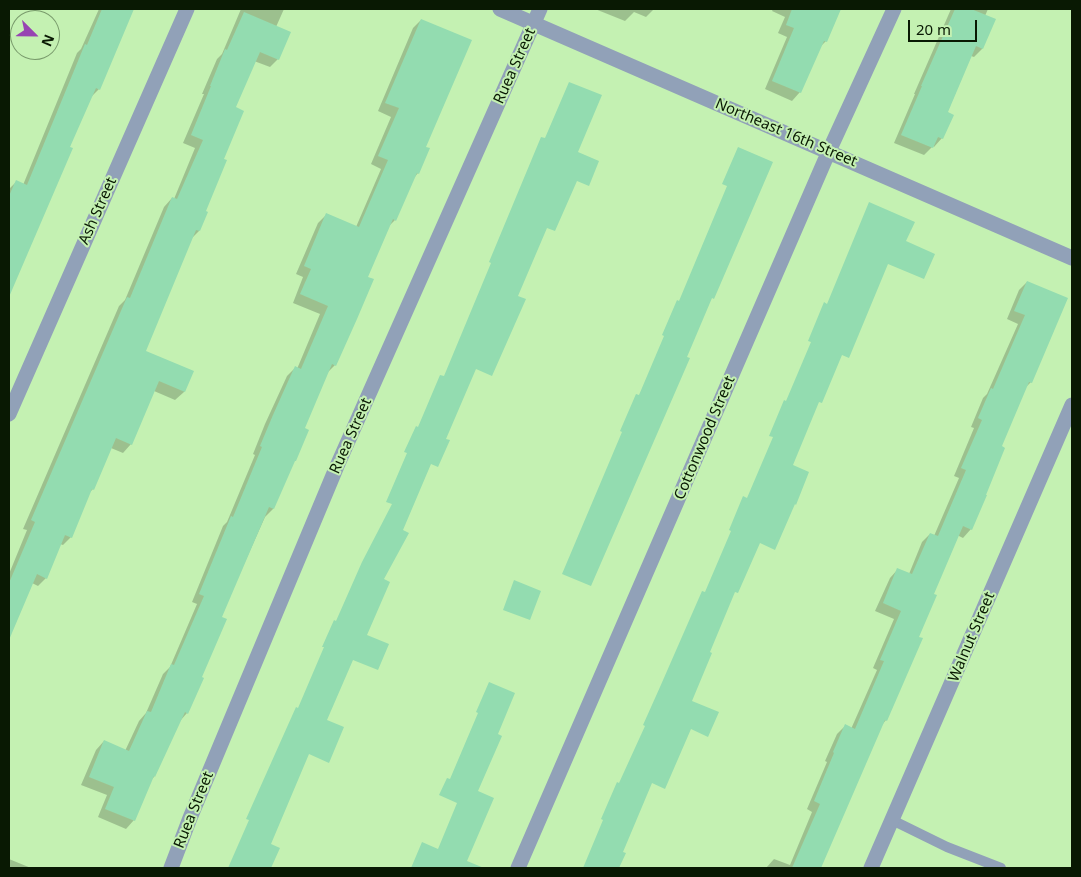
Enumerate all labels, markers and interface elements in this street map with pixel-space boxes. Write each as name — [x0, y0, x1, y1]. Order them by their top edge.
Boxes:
north arrow — [10, 10, 60, 60]
scale bar — [911, 10, 980, 42]
text: 20 m — [916, 19, 951, 39]
street label: Ruea Street — [490, 25, 540, 107]
text: N — [37, 32, 59, 50]
street label: Northeast 16th Street — [712, 95, 860, 171]
street label: Ash Street — [75, 175, 121, 247]
street label: Cottonwood Street — [671, 373, 739, 503]
street label: Ruea Street — [326, 395, 376, 477]
street label: Walnut Street — [945, 589, 999, 685]
street label: Ruea Street — [170, 769, 218, 851]

